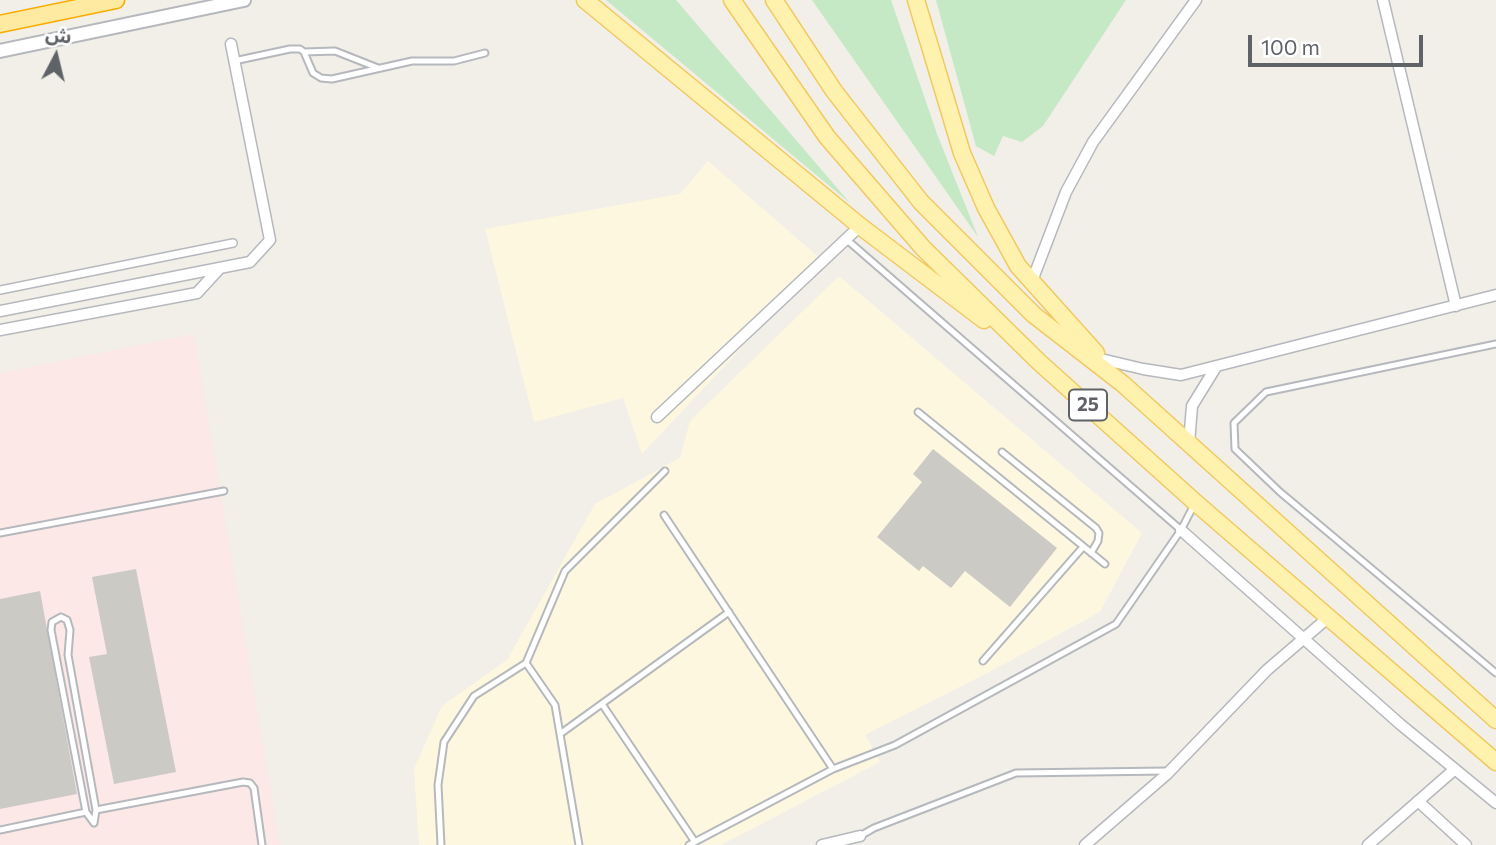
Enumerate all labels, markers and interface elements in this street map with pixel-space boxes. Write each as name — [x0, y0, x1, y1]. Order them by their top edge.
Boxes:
north arrow — [21, 21, 91, 91]
scale bar — [1251, 21, 1426, 65]
text: ش — [44, 22, 73, 48]
text: 100 m — [1261, 34, 1320, 59]
road number: 25 — [1069, 390, 1107, 420]

